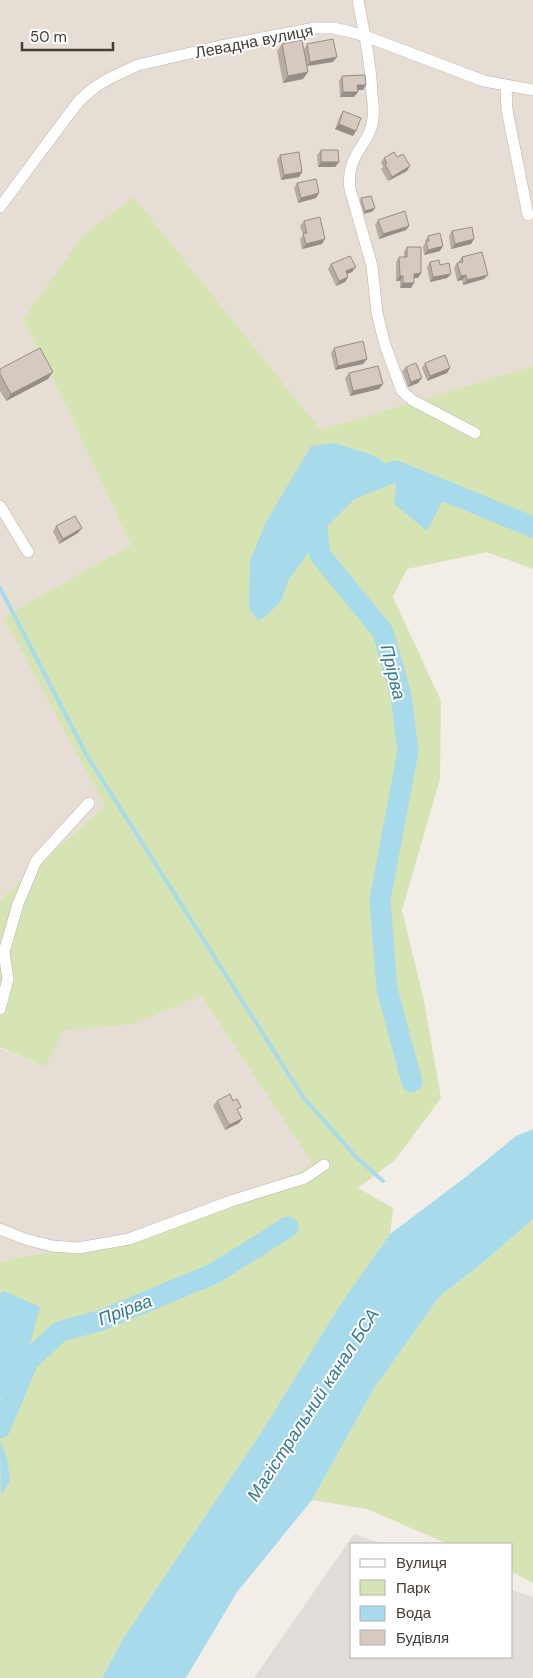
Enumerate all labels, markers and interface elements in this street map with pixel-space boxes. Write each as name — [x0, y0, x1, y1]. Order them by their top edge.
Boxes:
scale bar — [22, 20, 114, 52]
street label: Левадна вулиця — [193, 20, 315, 63]
text: 50 m — [30, 27, 67, 47]
water label: Прірва — [375, 642, 411, 702]
water label: Прірва — [95, 1289, 155, 1331]
water label: Магістральний канал БСА — [242, 1304, 384, 1506]
legend — [350, 1543, 513, 1658]
text: Вулиця — [396, 1553, 447, 1573]
text: Парк — [396, 1578, 430, 1598]
text: Вода — [396, 1603, 432, 1623]
text: Будівля — [396, 1628, 449, 1648]

